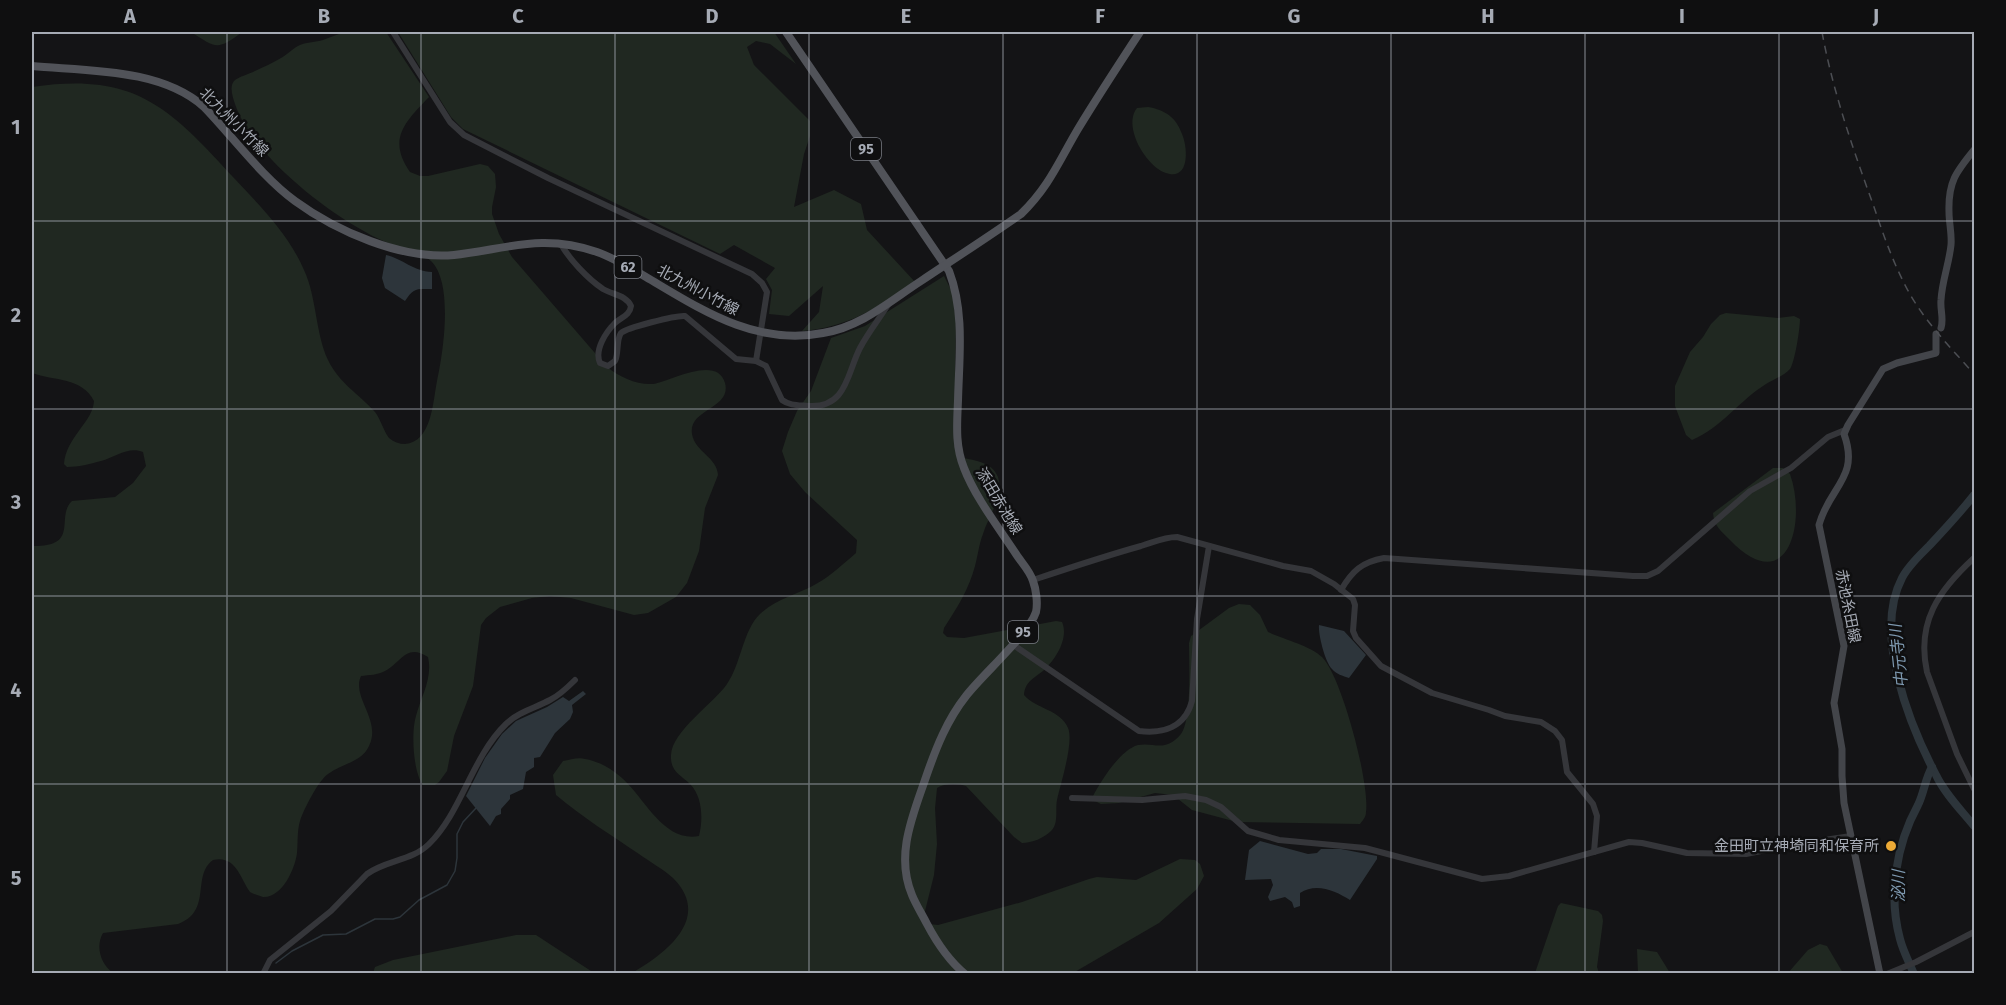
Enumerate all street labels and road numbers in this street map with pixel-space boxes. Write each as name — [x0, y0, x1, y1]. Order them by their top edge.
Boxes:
street label: 北九州小竹線 — [196, 84, 272, 160]
road number: 95 — [851, 138, 881, 160]
road number: 62 — [614, 256, 642, 278]
street label: 北九州小竹線 — [654, 261, 742, 319]
street label: 添田赤池線 — [972, 464, 1026, 538]
street label: 赤池糸田線 — [1832, 567, 1864, 645]
road number: 95 — [1008, 621, 1038, 643]

